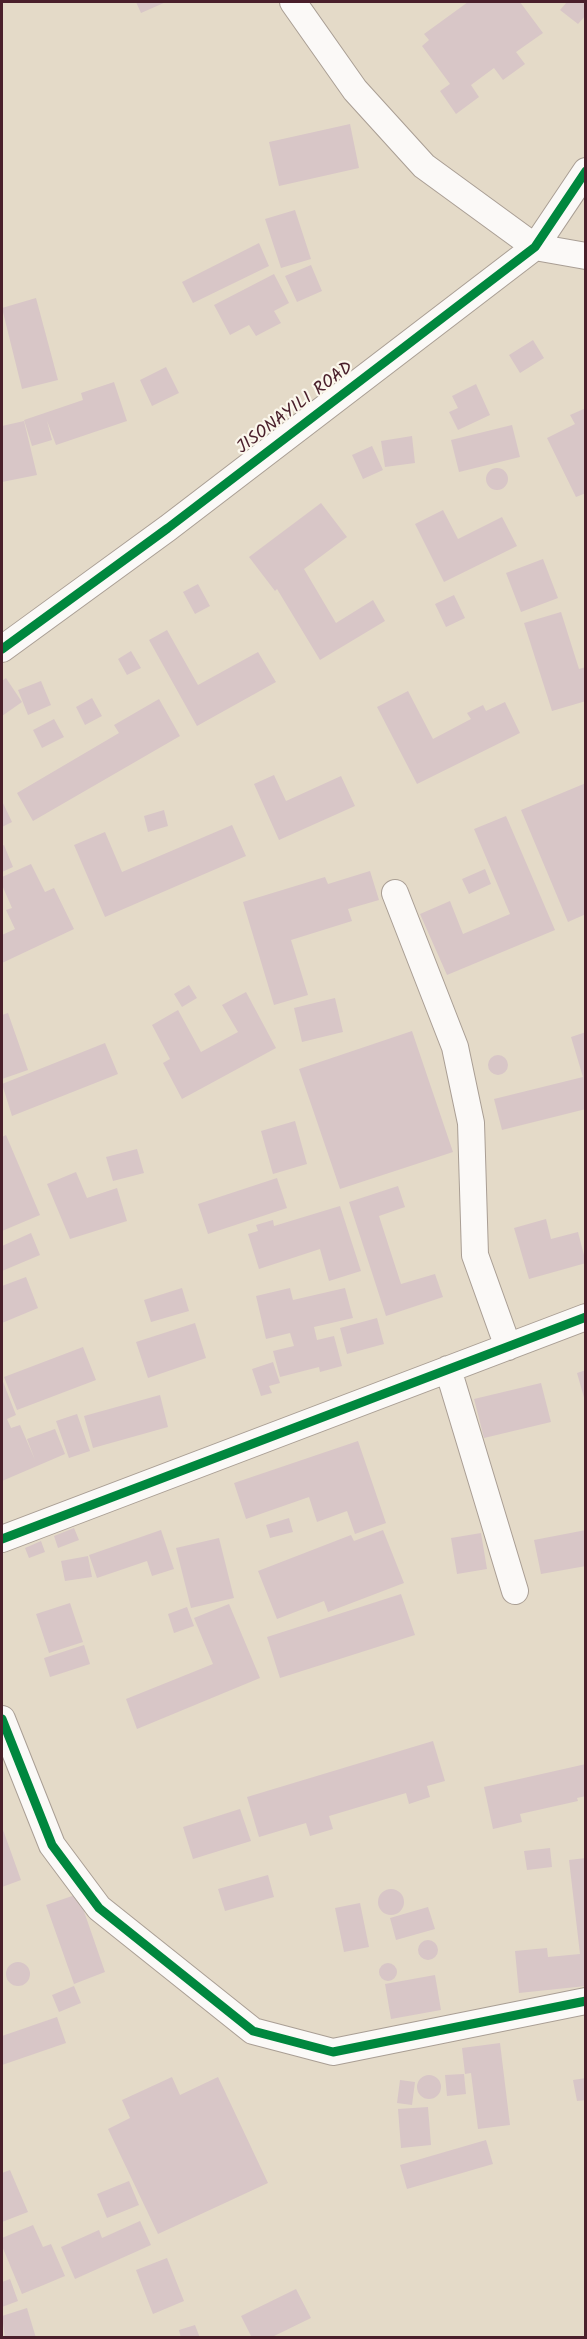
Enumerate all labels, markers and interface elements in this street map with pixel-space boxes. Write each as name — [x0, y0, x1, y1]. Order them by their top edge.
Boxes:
street label: JISONAYILI ROAD — [233, 358, 359, 460]

